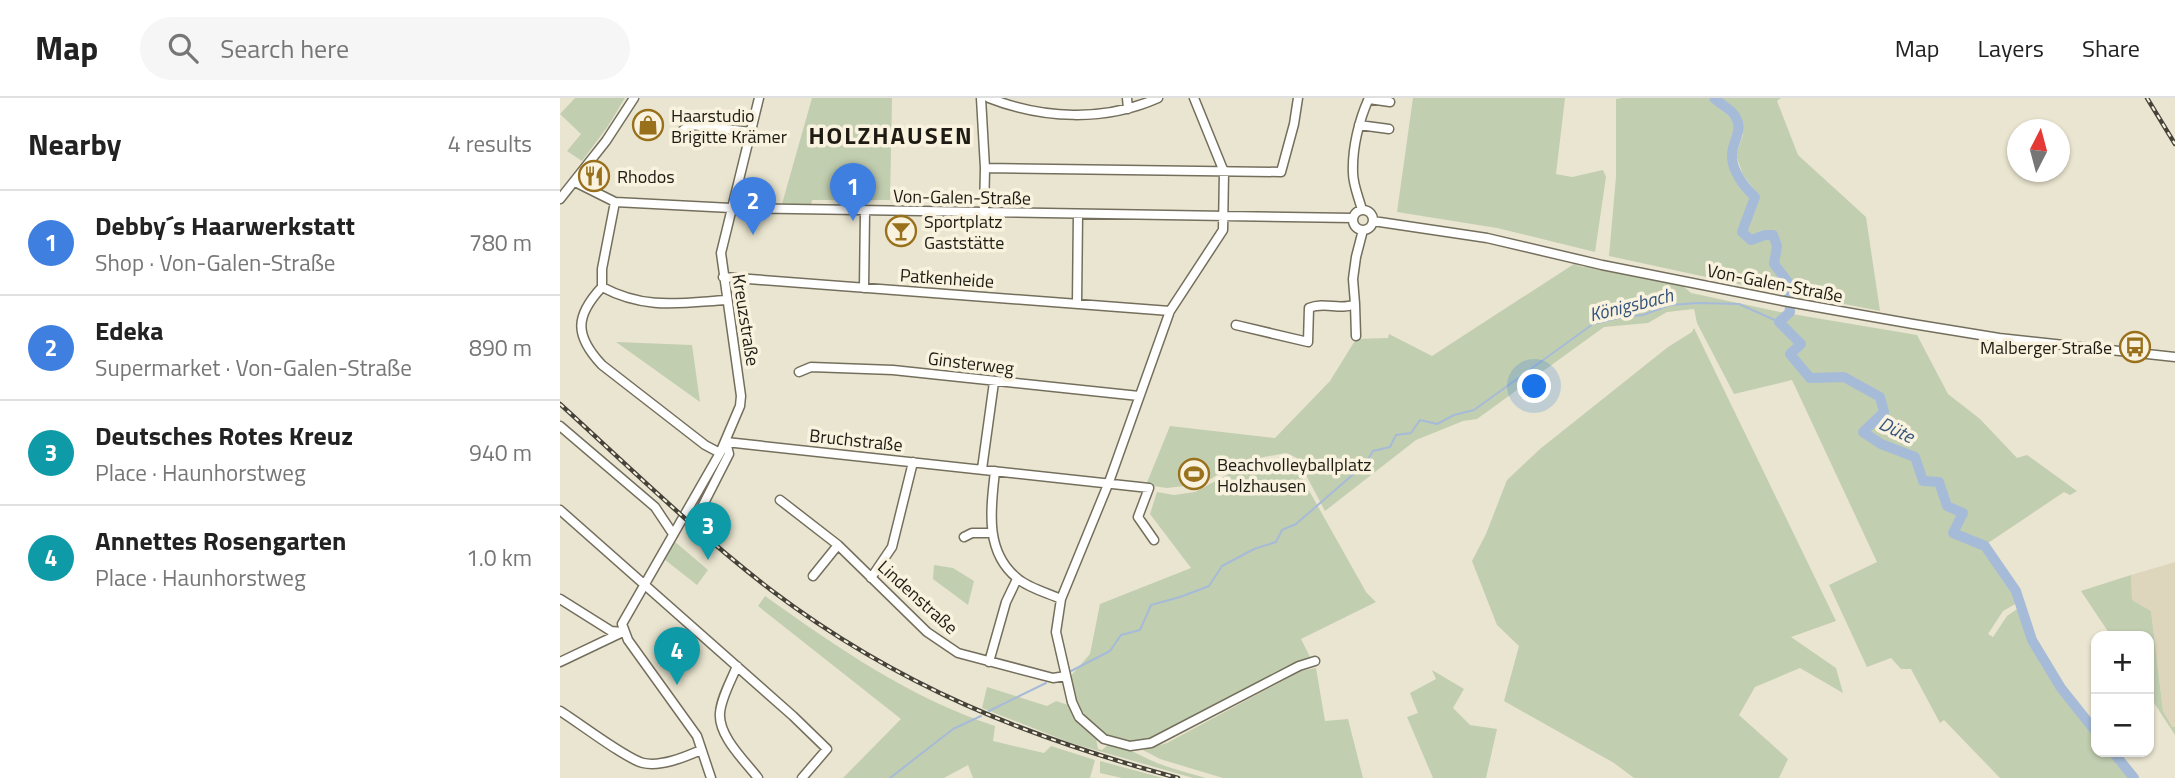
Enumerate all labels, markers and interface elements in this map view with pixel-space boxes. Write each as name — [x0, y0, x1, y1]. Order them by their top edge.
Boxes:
search box — [140, 17, 630, 80]
text: Map — [35, 23, 98, 73]
icon: search — [164, 29, 202, 67]
text: Search here — [220, 29, 349, 68]
text: Map — [1895, 30, 1940, 66]
text: Layers — [1978, 30, 2044, 66]
text: Share — [2082, 30, 2140, 66]
place label: Haarstudio Brigitte Krämer — [671, 102, 787, 150]
shop icon: Haarstudio Brigitte Krämer — [631, 108, 665, 142]
district label: HOLZHAUSEN — [808, 117, 974, 153]
north arrow — [2007, 119, 2070, 182]
text: Nearby — [28, 121, 121, 167]
text: 4 results — [448, 126, 532, 161]
restaurant icon: Rhodos — [577, 159, 611, 193]
place label: Rhodos — [617, 163, 675, 190]
pin: 1 — [830, 163, 876, 221]
pin: 2 — [730, 177, 776, 235]
street label: Von-Galen-Straße — [893, 182, 1031, 212]
text: Debby´s Haarwerkstatt — [95, 206, 355, 245]
place label: Sportplatz Gaststätte — [924, 208, 1004, 256]
bar icon: Sportplatz Gaststätte — [884, 214, 918, 248]
text: 1 — [45, 225, 57, 260]
text: 780 m — [469, 225, 532, 260]
text: Shop · Von-Galen-Straße — [95, 245, 335, 280]
street label: Von-Galen-Straße — [1705, 257, 1845, 309]
street label: Patkenheide — [899, 261, 995, 295]
street label: Kreuzstraße — [725, 272, 767, 368]
water label: Königsbach — [1586, 279, 1676, 328]
text: Edeka — [95, 311, 163, 350]
text: 2 — [45, 330, 57, 365]
text: 890 m — [469, 330, 532, 365]
bus stop icon: Malberger Straße — [2118, 330, 2152, 364]
place label: Malberger Straße — [1980, 334, 2112, 361]
street label: Ginsterweg — [926, 344, 1016, 382]
text: Supermarket · Von-Galen-Straße — [95, 350, 412, 385]
your location — [1517, 369, 1551, 403]
water label: Düte — [1875, 408, 1921, 450]
text: Deutsches Rotes Kreuz — [95, 416, 353, 455]
street label: Bruchstraße — [808, 422, 904, 458]
text: 3 — [45, 435, 57, 470]
text: 940 m — [469, 435, 532, 470]
place label: Beachvolleyballplatz Holzhausen — [1217, 451, 1372, 499]
text: Place · Haunhorstweg — [95, 455, 306, 490]
sports icon: Beachvolleyballplatz Holzhausen — [1177, 457, 1211, 491]
pin: 3 — [685, 502, 731, 560]
text: Annettes Rosengarten — [95, 521, 346, 560]
text: 4 — [45, 540, 57, 575]
text: 1.0 km — [466, 540, 532, 575]
street label: Lindenstraße — [872, 554, 964, 640]
text: Place · Haunhorstweg — [95, 560, 306, 595]
pin: 4 — [654, 627, 700, 685]
map controls — [2091, 631, 2154, 757]
button: + — [2091, 631, 2154, 694]
button: − — [2091, 694, 2154, 757]

